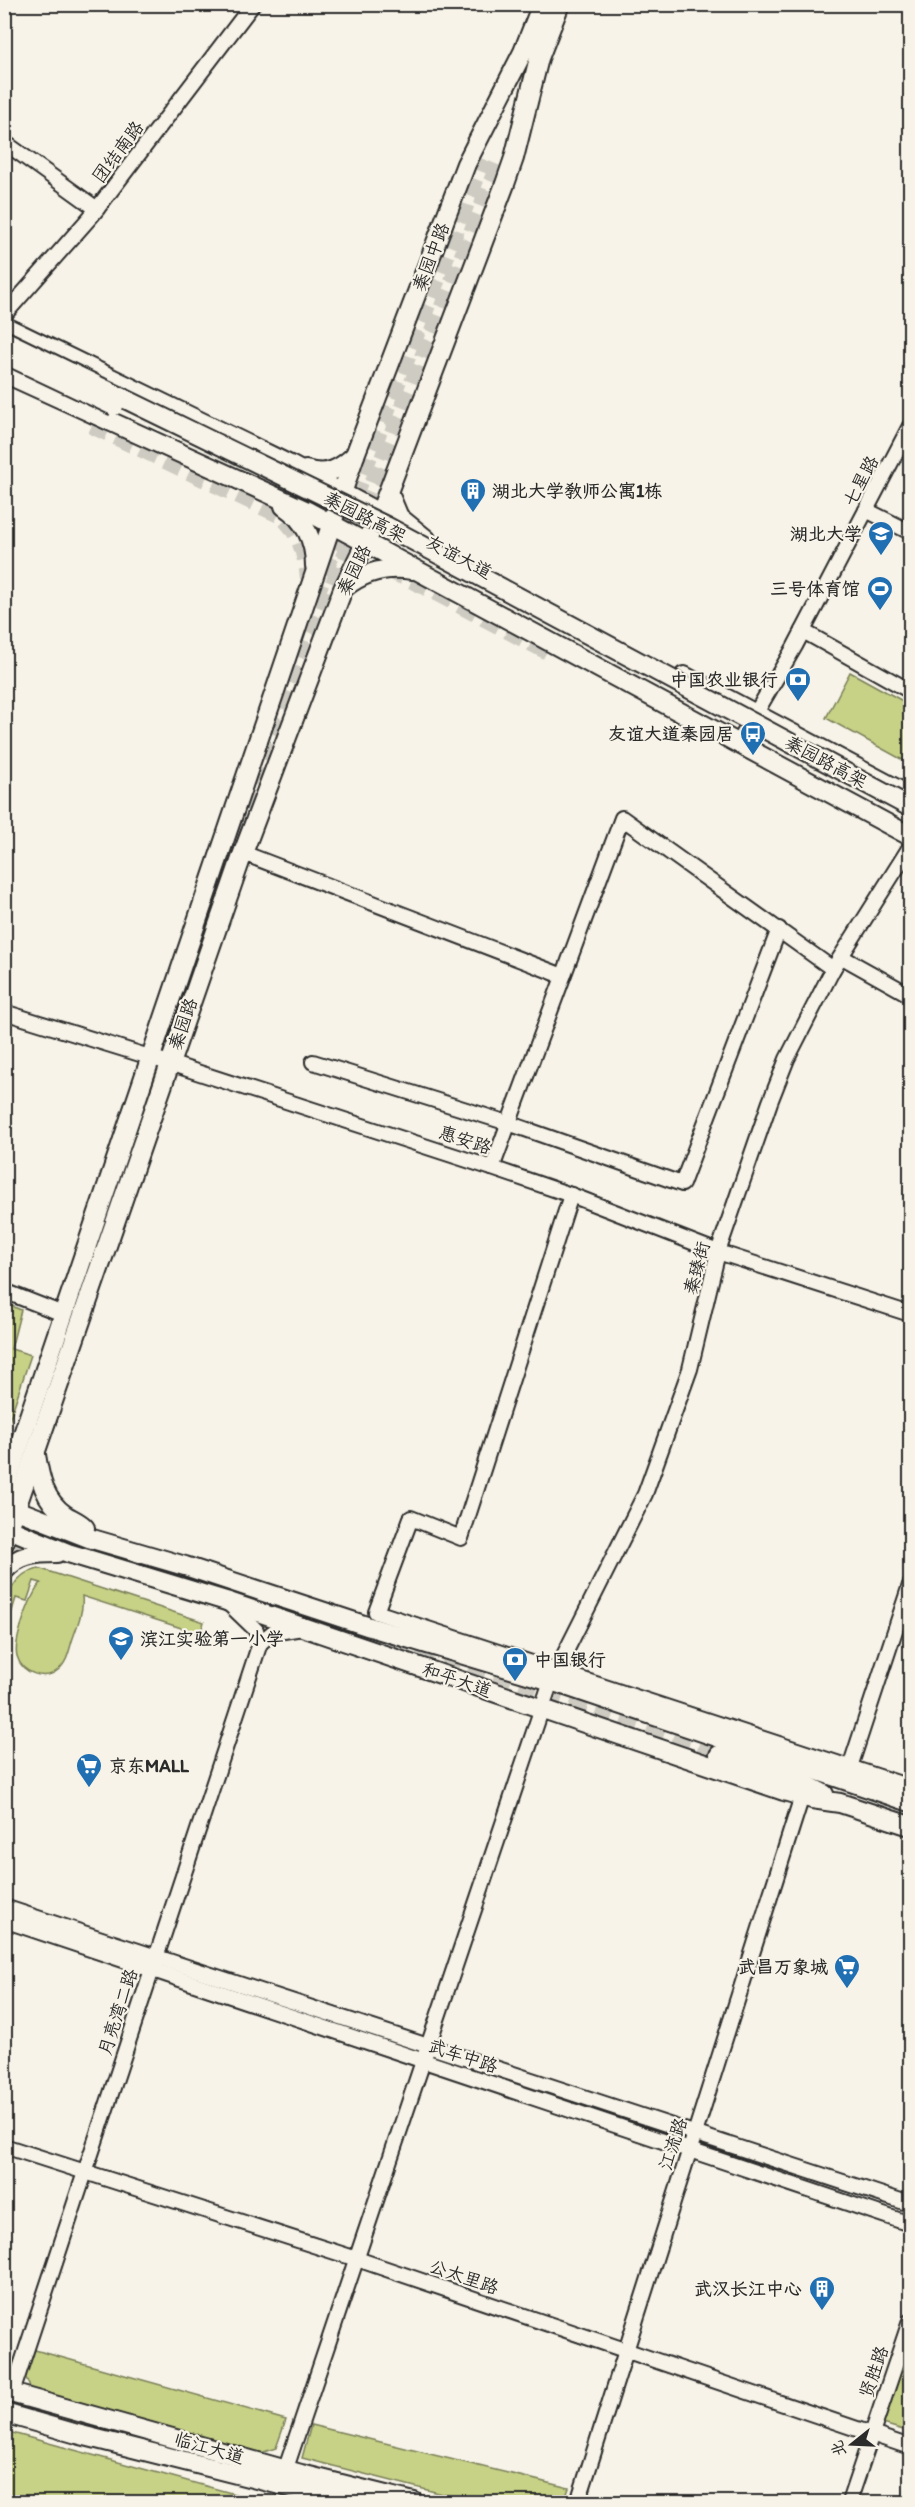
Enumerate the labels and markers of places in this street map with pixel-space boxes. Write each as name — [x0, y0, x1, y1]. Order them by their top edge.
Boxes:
building icon: 湖北大学教师公寓1栋 — [458, 476, 488, 514]
place label: 湖北大学教师公寓1栋 — [492, 480, 662, 502]
school or university icon: 湖北大学 — [866, 519, 896, 557]
place label: 湖北大学 — [790, 523, 862, 545]
sports icon: 三号体育馆 — [865, 574, 895, 612]
place label: 三号体育馆 — [770, 578, 860, 600]
bank icon: 中国农业银行 — [783, 665, 813, 703]
place label: 中国农业银行 — [670, 669, 778, 691]
bus stop icon: 友谊大道秦园居 — [738, 719, 768, 757]
place label: 友谊大道秦园居 — [608, 723, 734, 745]
school or university icon: 滨江实验第一小学 — [106, 1624, 136, 1662]
place label: 滨江实验第一小学 — [140, 1628, 284, 1650]
bank icon: 中国银行 — [500, 1645, 530, 1683]
place label: 中国银行 — [534, 1649, 606, 1671]
supermarket icon: 京东MALL — [74, 1751, 104, 1789]
place label: 京东MALL — [109, 1755, 190, 1777]
supermarket icon: 武昌万象城 — [832, 1952, 862, 1990]
place label: 武昌万象城 — [738, 1956, 828, 1978]
building icon: 武汉长江中心 — [807, 2274, 837, 2312]
place label: 武汉长江中心 — [694, 2278, 802, 2300]

